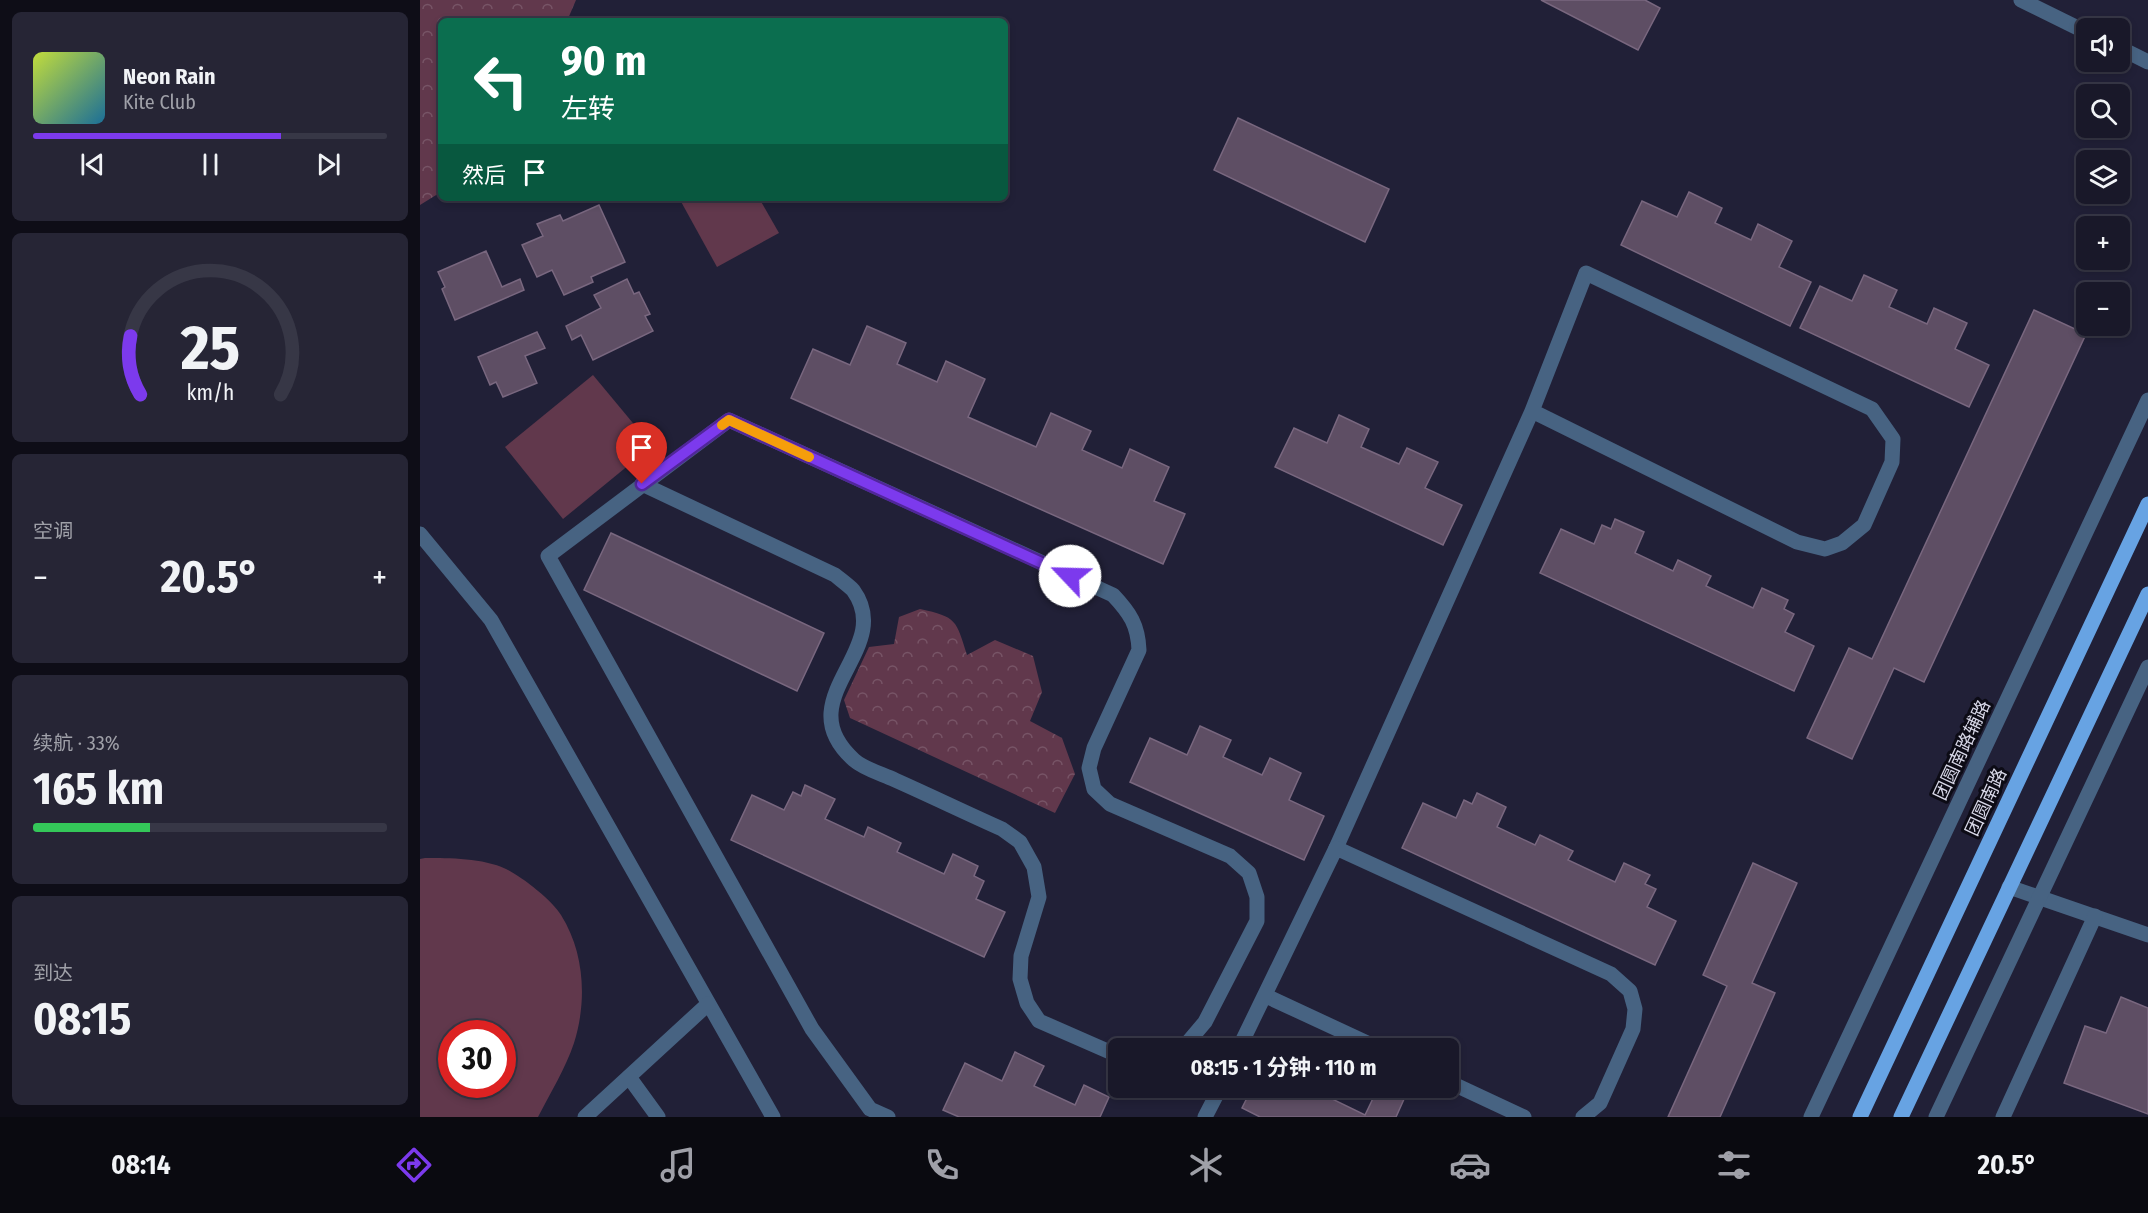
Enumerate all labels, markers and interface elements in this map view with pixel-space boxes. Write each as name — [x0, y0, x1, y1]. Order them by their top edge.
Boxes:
map controls — [2076, 18, 2130, 336]
button: sound — [2076, 18, 2130, 72]
text: 90 m — [561, 36, 646, 86]
icon: left — [462, 42, 540, 120]
text: Neon Rain — [123, 63, 216, 90]
button: search — [2076, 84, 2130, 138]
text: Kite Club — [123, 90, 196, 114]
text: 左转 — [561, 93, 615, 125]
icon: previous — [76, 148, 109, 181]
icon: pause — [194, 148, 227, 181]
icon: next — [312, 148, 345, 181]
button: layers — [2076, 150, 2130, 204]
icon: arrive — [518, 156, 551, 189]
text: 然后 — [462, 162, 506, 189]
button: + — [2076, 216, 2130, 270]
button: − — [2076, 282, 2130, 336]
text: 25 — [179, 311, 240, 386]
text: km/h — [186, 380, 234, 406]
pin — [616, 422, 667, 484]
icon: arrive — [625, 431, 658, 464]
text: 空调 — [33, 519, 73, 543]
position arrow — [1038, 544, 1102, 608]
text: 20.5° — [160, 550, 259, 604]
text: − — [33, 558, 48, 598]
text: + — [372, 558, 387, 598]
street label: 团圆南路辅路 — [1929, 696, 1995, 804]
text: 续航 · 33% — [33, 731, 120, 755]
text: 165 km — [33, 762, 164, 816]
street label: 团圆南路 — [1961, 765, 2011, 839]
text: 到达 — [33, 961, 73, 985]
text: 08:15 — [33, 992, 131, 1046]
speed limit sign: 30 — [438, 1020, 516, 1098]
text: 08:15 · 1 分钟 · 110 m — [1191, 1054, 1376, 1081]
icon: directions — [393, 1144, 435, 1186]
icon: music — [657, 1144, 699, 1186]
icon: phone — [921, 1144, 963, 1186]
icon: climate — [1185, 1144, 1227, 1186]
icon: car — [1449, 1144, 1491, 1186]
icon: filters — [1713, 1144, 1755, 1186]
text: 08:14 — [111, 1149, 171, 1181]
text: 20.5° — [1978, 1149, 2037, 1181]

